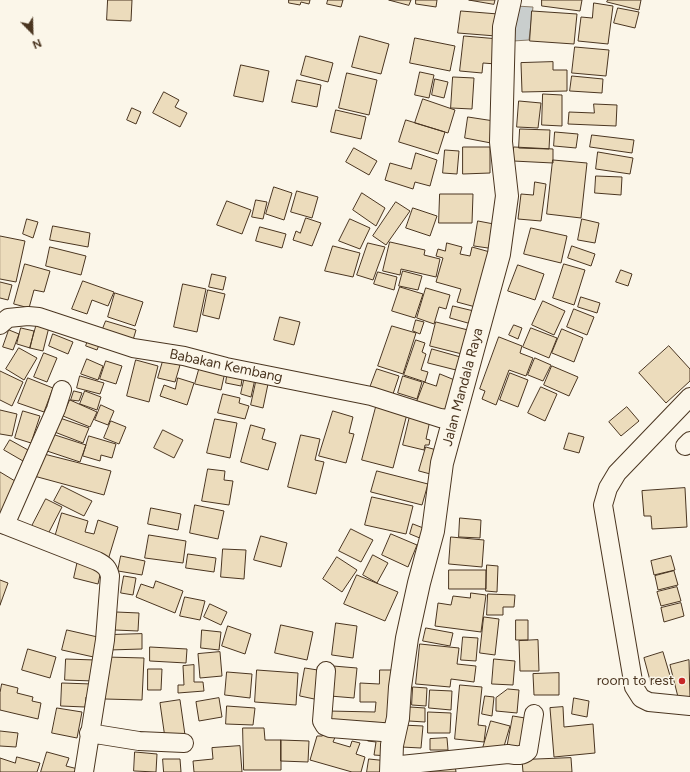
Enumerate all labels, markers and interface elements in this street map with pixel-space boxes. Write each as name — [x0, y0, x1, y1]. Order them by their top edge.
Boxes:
north arrow — [12, 12, 52, 52]
text: N — [30, 36, 43, 51]
street label: Jalan Mandala Raya — [439, 326, 487, 448]
street label: Babakan Kembang — [168, 346, 284, 386]
place label: room to rest — [597, 673, 674, 689]
marker: room to rest — [677, 676, 687, 686]

